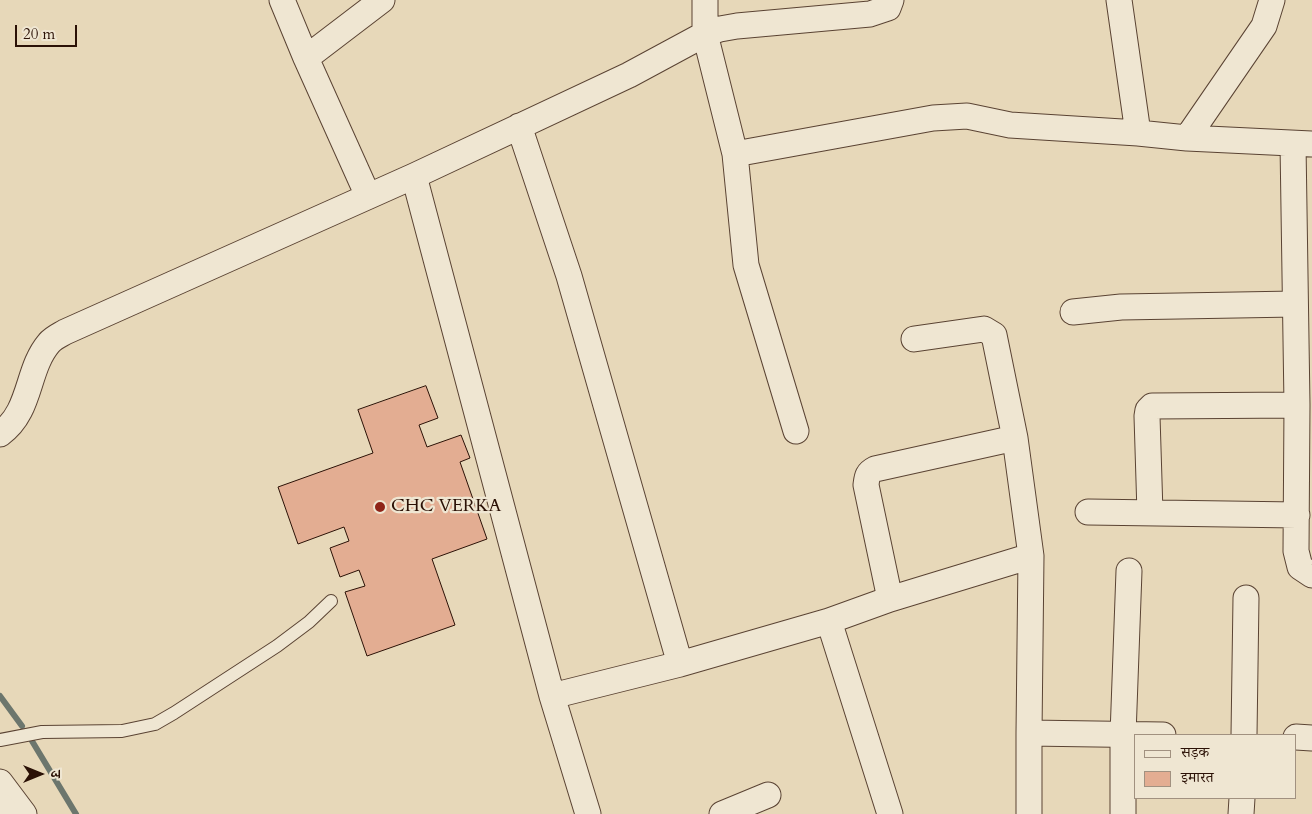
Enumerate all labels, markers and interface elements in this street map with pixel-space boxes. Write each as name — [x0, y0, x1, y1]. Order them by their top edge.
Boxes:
scale bar — [18, 15, 80, 47]
text: 20 m — [23, 24, 55, 44]
place label: CHC VERKA — [391, 496, 501, 518]
marker: CHC VERKA — [373, 500, 387, 514]
legend — [1134, 734, 1297, 799]
text: सड़क — [1181, 742, 1209, 762]
north arrow — [15, 749, 65, 799]
text: इमारत — [1181, 767, 1214, 787]
text: उ — [46, 770, 65, 778]

